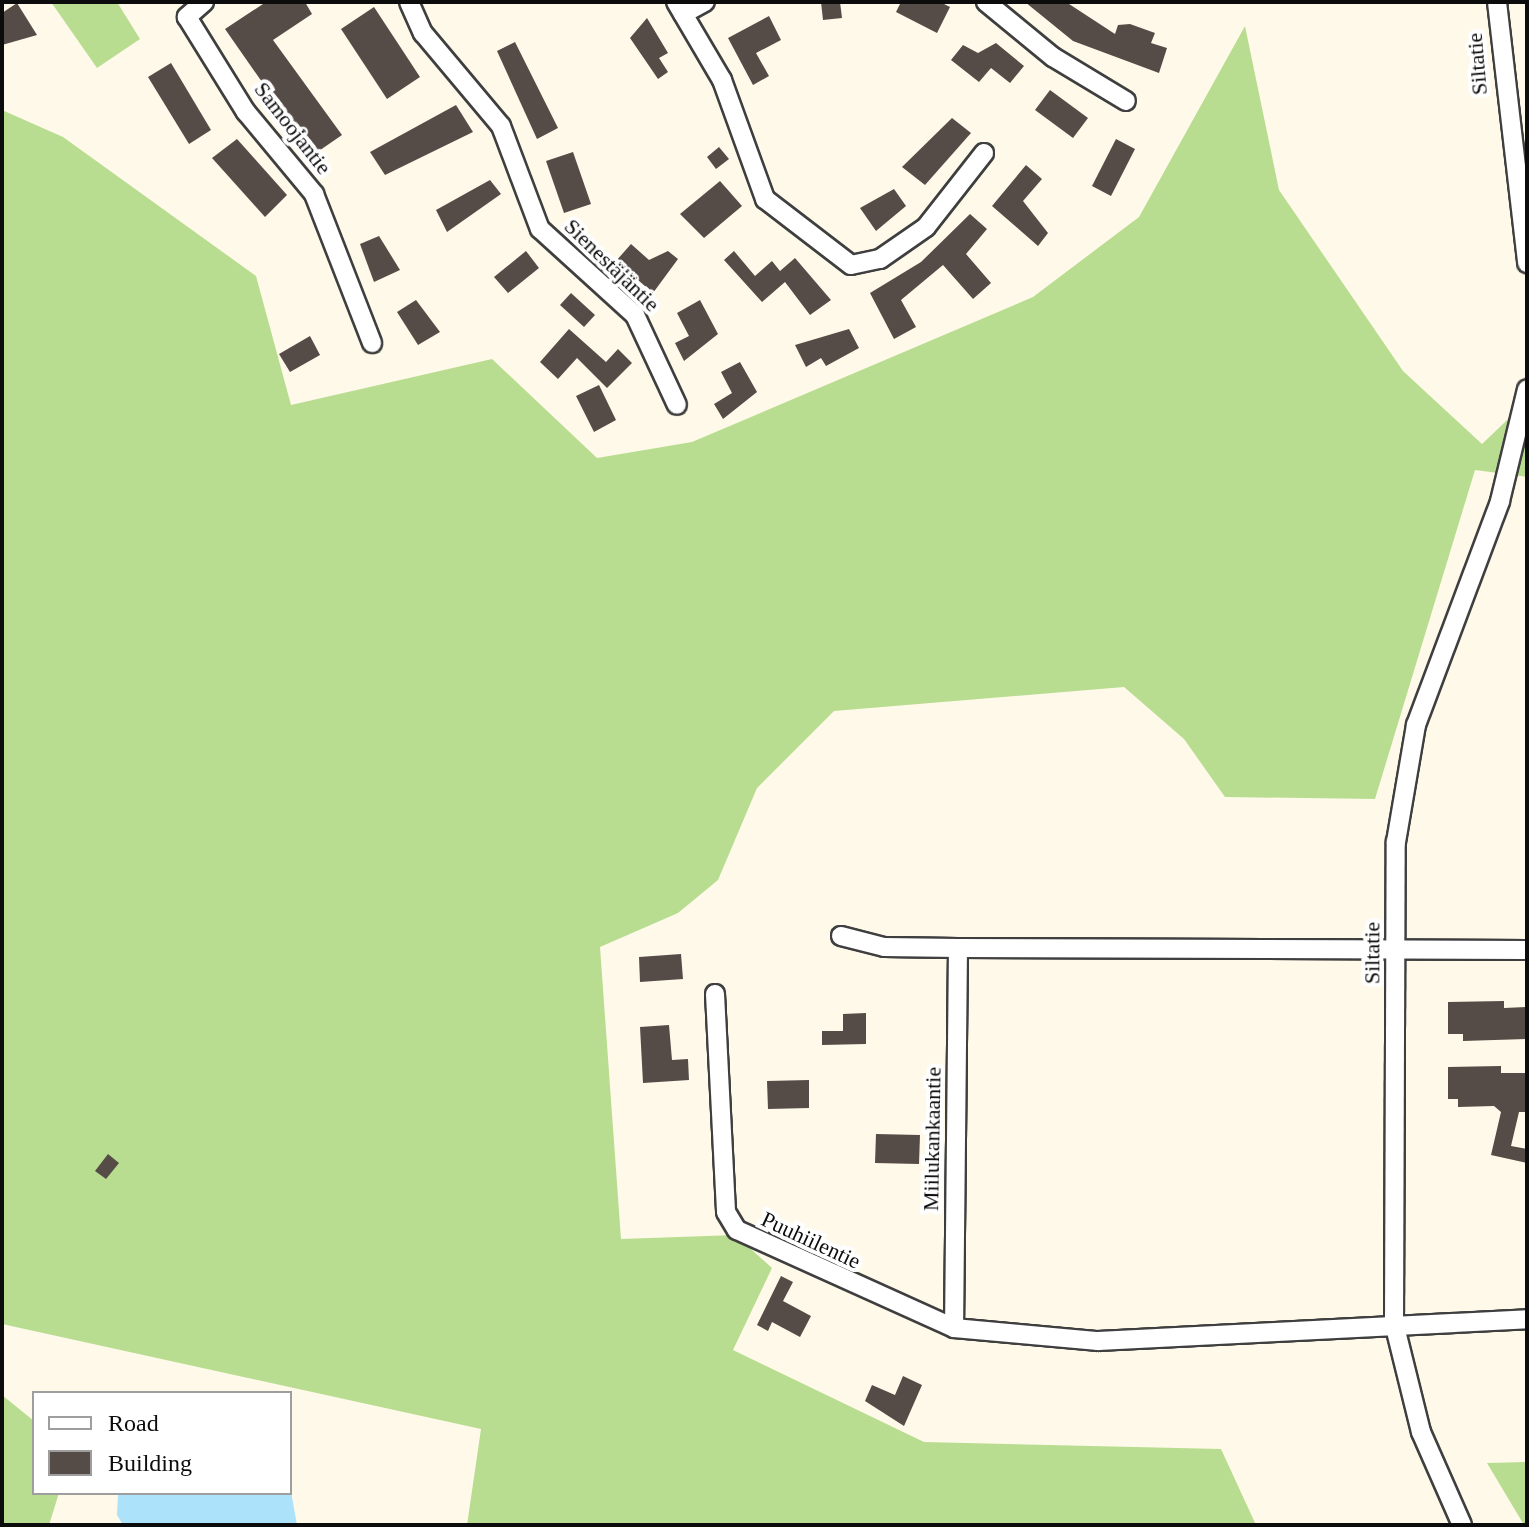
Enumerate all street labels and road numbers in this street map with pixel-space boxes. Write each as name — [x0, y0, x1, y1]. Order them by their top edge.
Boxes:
street label: Siltatie — [1461, 32, 1493, 96]
street label: Samoojantie — [249, 77, 337, 179]
street label: Sienestäjäntie — [559, 213, 665, 317]
street label: Siltatie — [1359, 922, 1385, 984]
street label: Miilukankaantie — [918, 1067, 946, 1211]
street label: Puuhiilentie — [757, 1206, 865, 1274]

